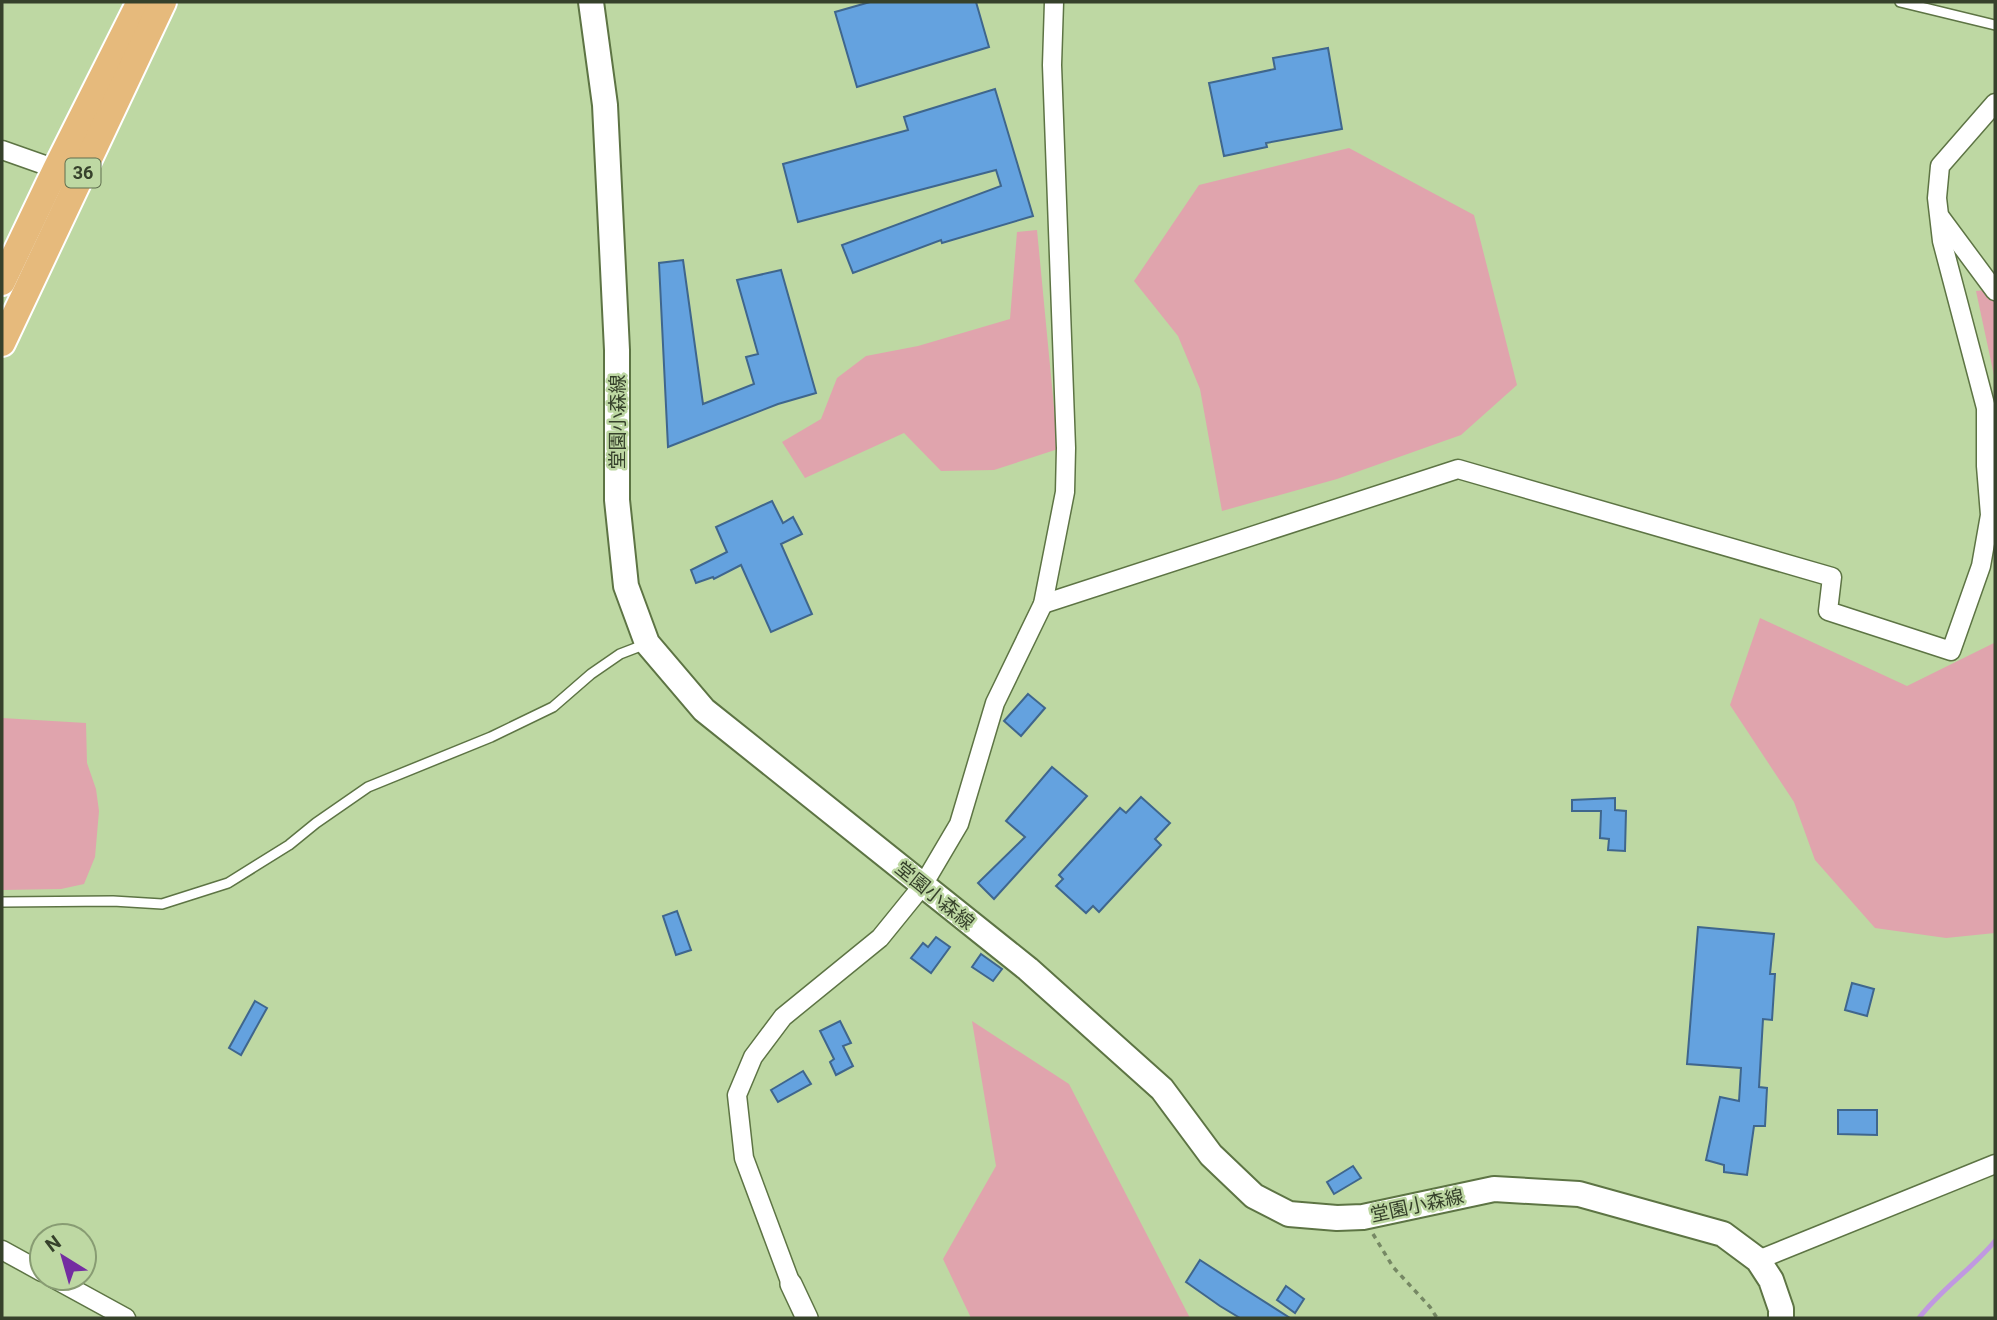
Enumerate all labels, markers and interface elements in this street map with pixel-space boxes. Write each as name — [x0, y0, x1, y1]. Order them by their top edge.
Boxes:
road number: 36 — [66, 158, 100, 188]
street label: 堂園小森線 — [606, 374, 629, 470]
street label: 堂園小森線 — [891, 857, 979, 934]
street label: 堂園小森線 — [1368, 1184, 1466, 1227]
north arrow — [28, 1222, 98, 1292]
text: N — [41, 1231, 65, 1257]

